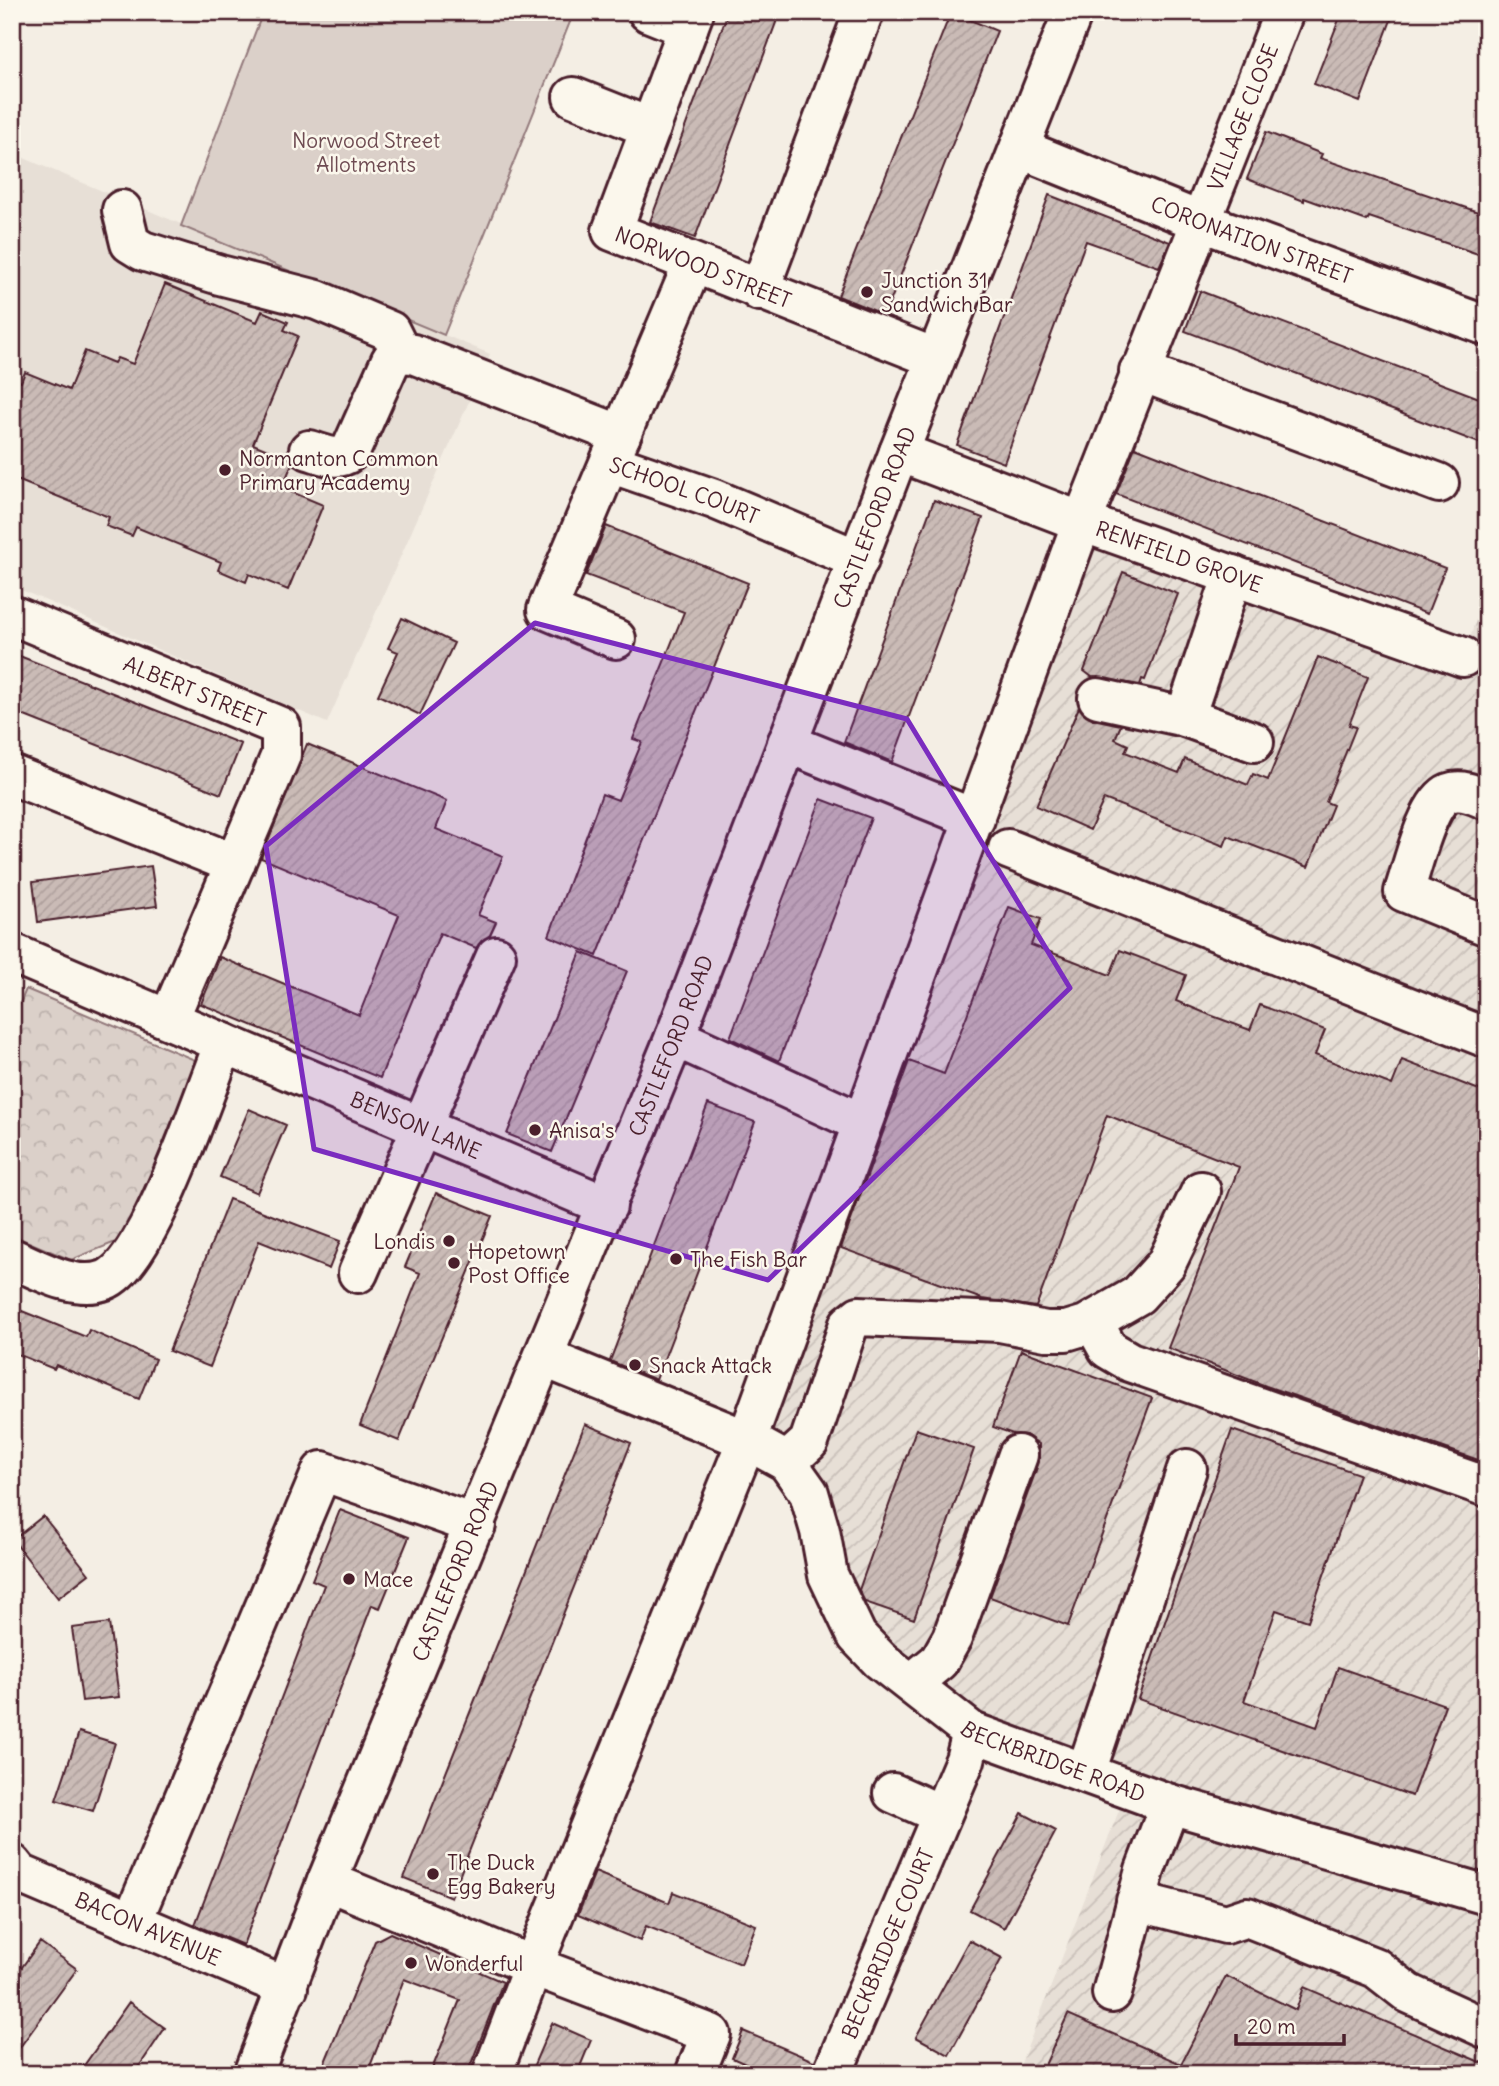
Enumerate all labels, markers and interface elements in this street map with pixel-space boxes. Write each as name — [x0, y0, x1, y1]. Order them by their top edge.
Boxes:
street label: VILLAGE CLOSE — [1201, 40, 1284, 195]
park label: Norwood Street Allotments — [292, 127, 440, 178]
street label: CORONATION STREET — [1147, 189, 1356, 289]
street label: NORWOOD STREET — [611, 220, 795, 314]
place label: Junction 31 Sandwich Bar — [881, 267, 1013, 318]
marker: Junction 31 Sandwich Bar — [859, 284, 875, 300]
street label: CASTLEFORD ROAD — [827, 423, 921, 612]
place label: Normanton Common Primary Academy — [239, 445, 438, 496]
street label: SCHOOL COURT — [606, 450, 763, 530]
marker: Normanton Common Primary Academy — [217, 462, 233, 478]
street label: RENFIELD GROVE — [1092, 514, 1266, 598]
street label: ALBERT STREET — [120, 650, 270, 733]
street label: CASTLEFORD ROAD — [622, 951, 719, 1140]
street label: BENSON LANE — [346, 1085, 486, 1165]
place label: Anisa's — [549, 1117, 614, 1144]
marker: Anisa's — [527, 1122, 543, 1138]
place label: Londis — [373, 1228, 435, 1255]
marker: Londis — [441, 1233, 457, 1249]
place label: Hopetown Post Office — [468, 1238, 570, 1289]
place label: The Fish Bar — [690, 1246, 807, 1273]
marker: The Fish Bar — [668, 1251, 684, 1267]
marker: Hopetown Post Office — [446, 1255, 462, 1271]
place label: Snack Attack — [649, 1352, 772, 1379]
marker: Snack Attack — [627, 1357, 643, 1373]
street label: CASTLEFORD ROAD — [406, 1477, 504, 1665]
place label: Mace — [363, 1566, 413, 1593]
marker: Mace — [341, 1571, 357, 1587]
street label: BECKBRIDGE ROAD — [955, 1715, 1149, 1807]
street label: BECKBRIDGE COURT — [835, 1844, 940, 2043]
place label: The Duck Egg Bakery — [447, 1849, 556, 1900]
marker: The Duck Egg Bakery — [425, 1866, 441, 1882]
street label: BACON AVENUE — [71, 1886, 225, 1971]
place label: Wonderful — [425, 1950, 523, 1977]
marker: Wonderful — [403, 1955, 419, 1971]
scale bar — [1236, 2002, 1345, 2046]
text: 20 m — [1247, 2013, 1296, 2040]

